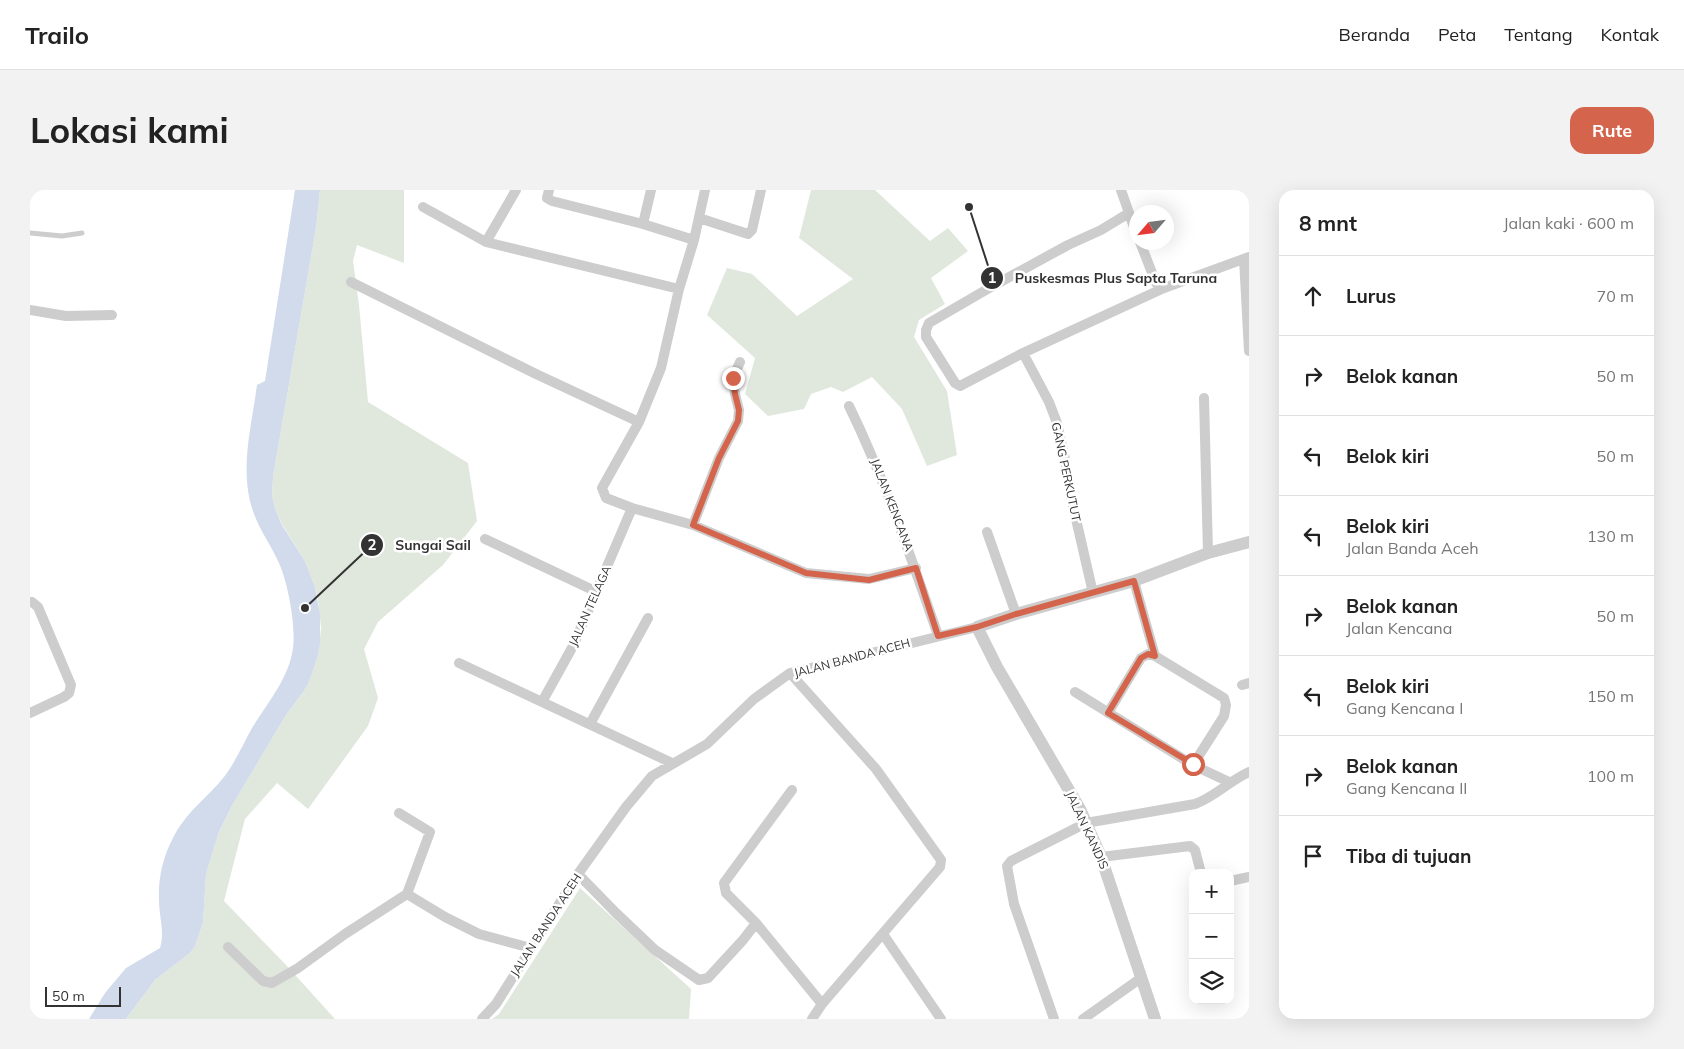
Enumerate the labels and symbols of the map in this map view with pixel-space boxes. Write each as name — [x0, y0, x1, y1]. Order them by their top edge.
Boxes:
north arrow — [1129, 205, 1174, 250]
callout: Puskesmas Plus Sapta Taruna — [979, 264, 1227, 293]
text: 1 — [987, 268, 997, 287]
text: Puskesmas Plus Sapta Taruna — [1015, 269, 1217, 287]
route end — [722, 367, 745, 390]
street label: GANG PERKUTUT — [1049, 421, 1084, 524]
street label: JALAN KENCANA — [868, 456, 917, 554]
callout: Sungai Sail — [360, 530, 481, 559]
text: 2 — [367, 535, 377, 554]
text: Sungai Sail — [395, 536, 471, 554]
street label: JALAN TELAGA — [565, 563, 614, 649]
street label: JALAN BANDA ACEH — [792, 635, 912, 680]
route start — [1182, 753, 1205, 776]
street label: JALAN KANDIS — [1063, 788, 1112, 871]
street label: JALAN BANDA ACEH — [507, 870, 584, 979]
scale bar — [45, 984, 121, 1007]

